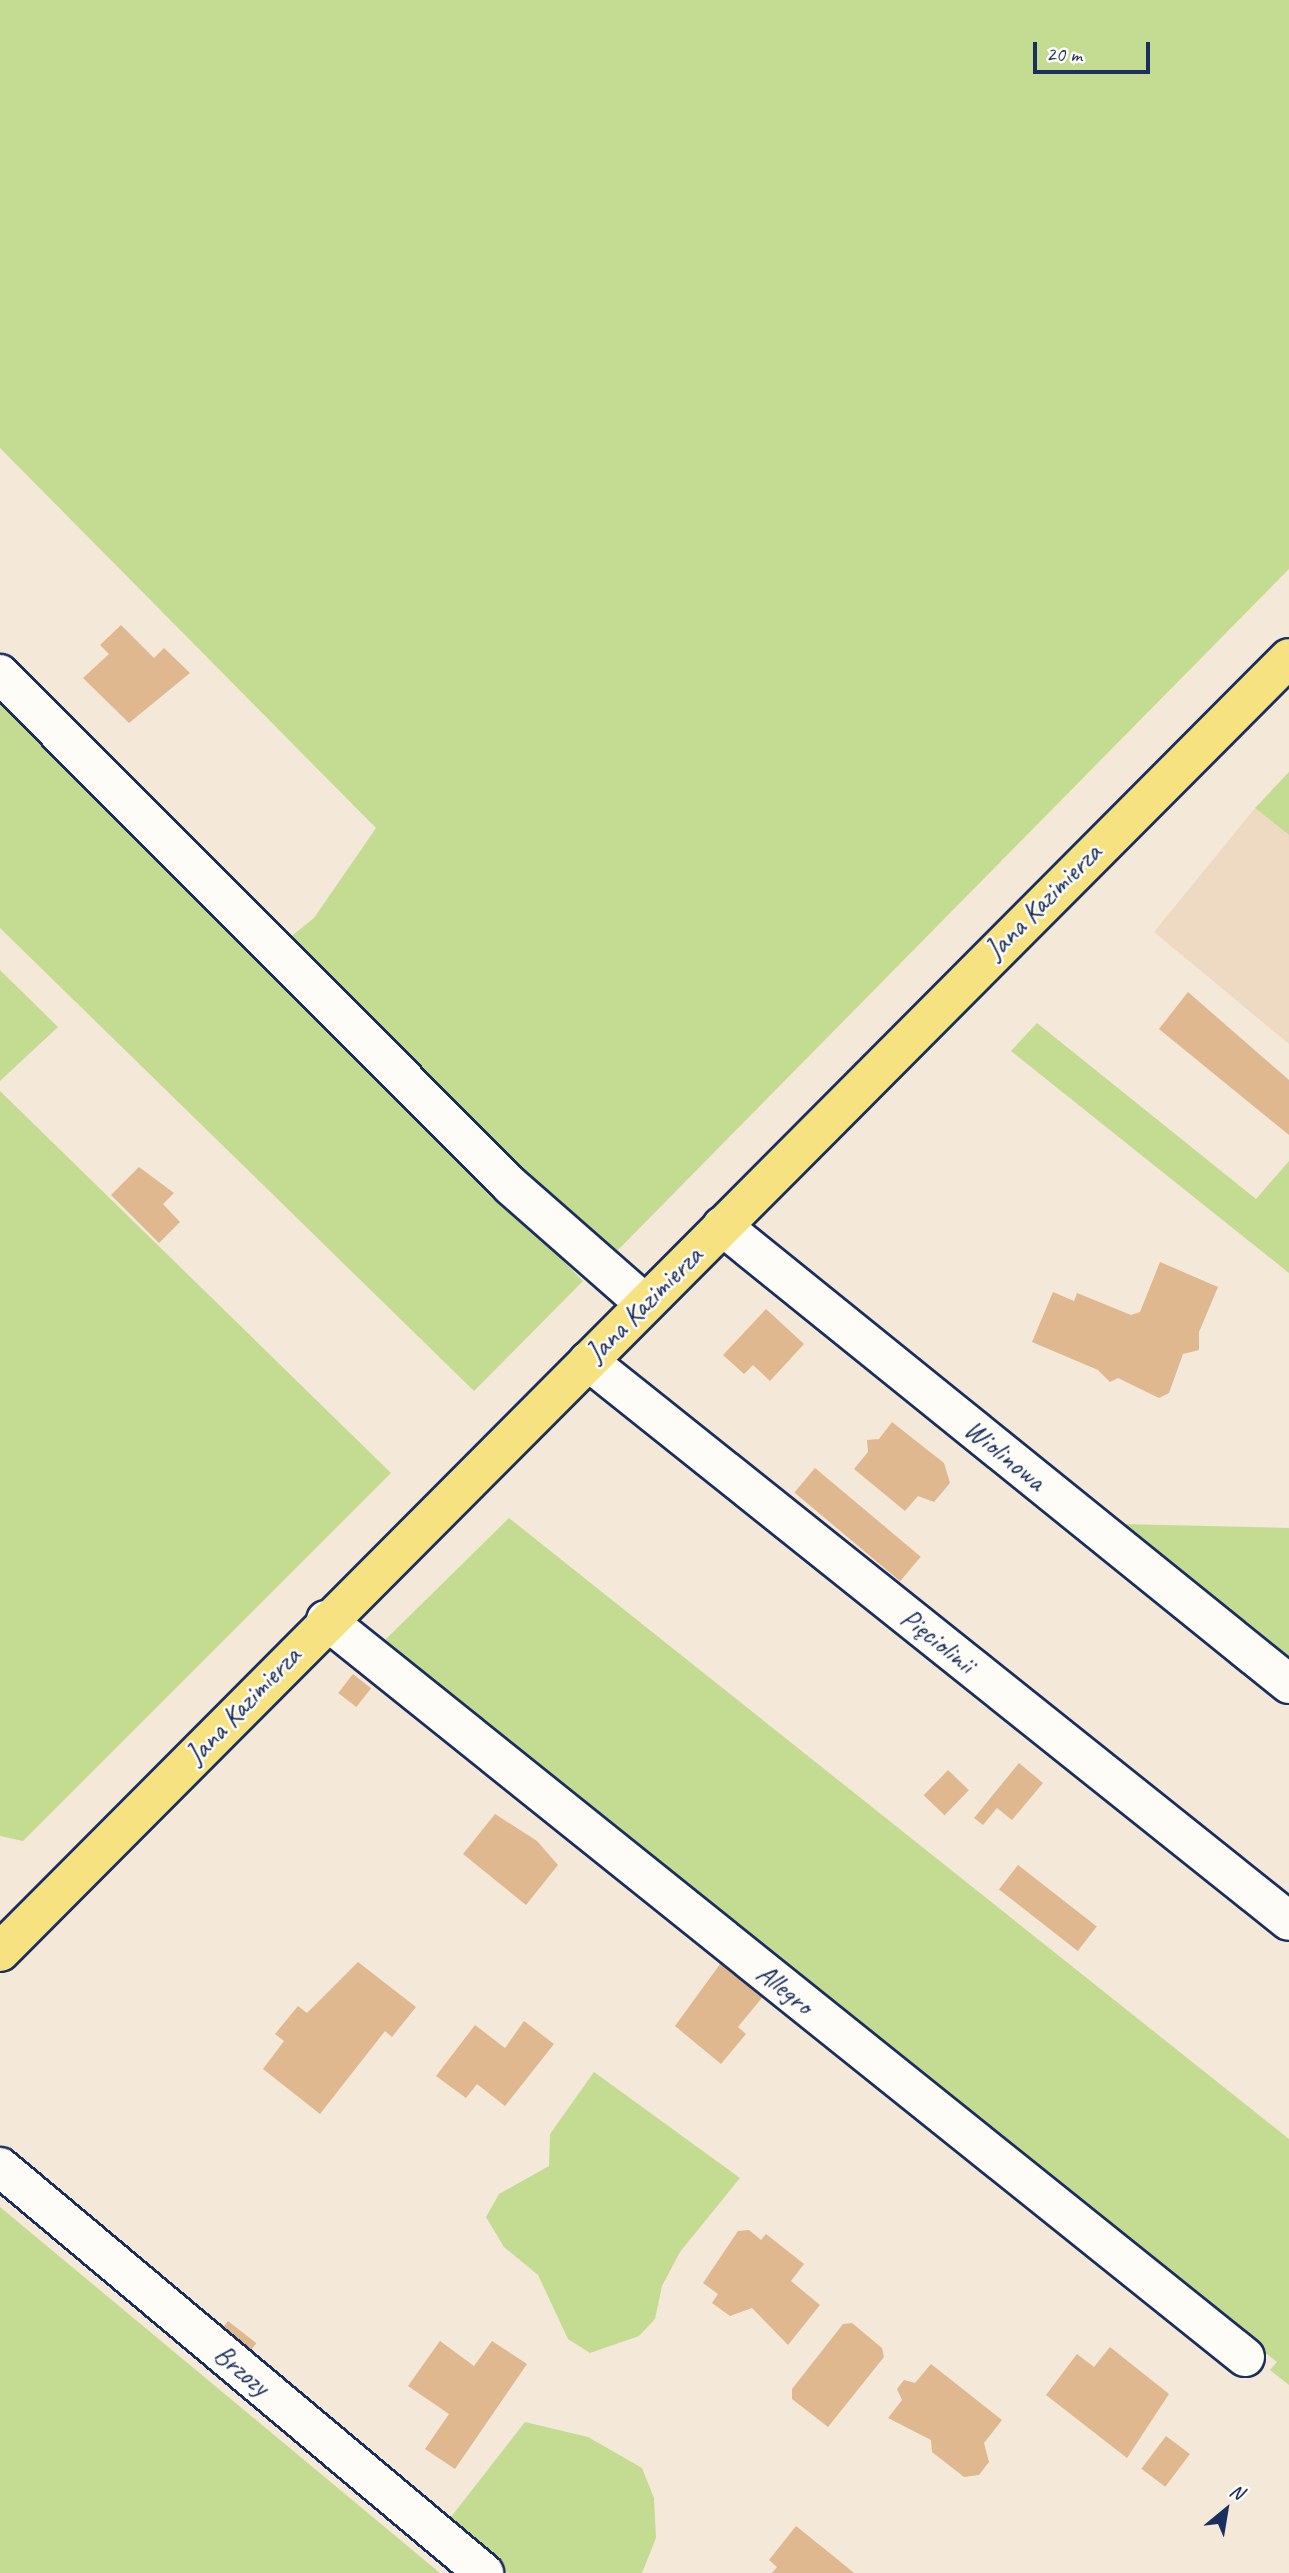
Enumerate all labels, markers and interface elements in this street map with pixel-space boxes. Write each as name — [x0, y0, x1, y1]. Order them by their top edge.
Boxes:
scale bar — [1037, 28, 1154, 72]
text: 20 m — [1046, 41, 1082, 67]
street label: Jana Kazimierza — [977, 835, 1109, 967]
street label: Jana Kazimierza — [578, 1238, 710, 1370]
street label: Wiolinowa — [958, 1412, 1052, 1498]
street label: Pięciolinii — [894, 1601, 982, 1681]
street label: Jana Kazimierza — [178, 1639, 308, 1771]
street label: Allegro — [750, 1956, 820, 2022]
street label: Brzozy — [208, 2337, 276, 2403]
north arrow — [1191, 2475, 1261, 2545]
text: N — [1225, 2478, 1248, 2505]

